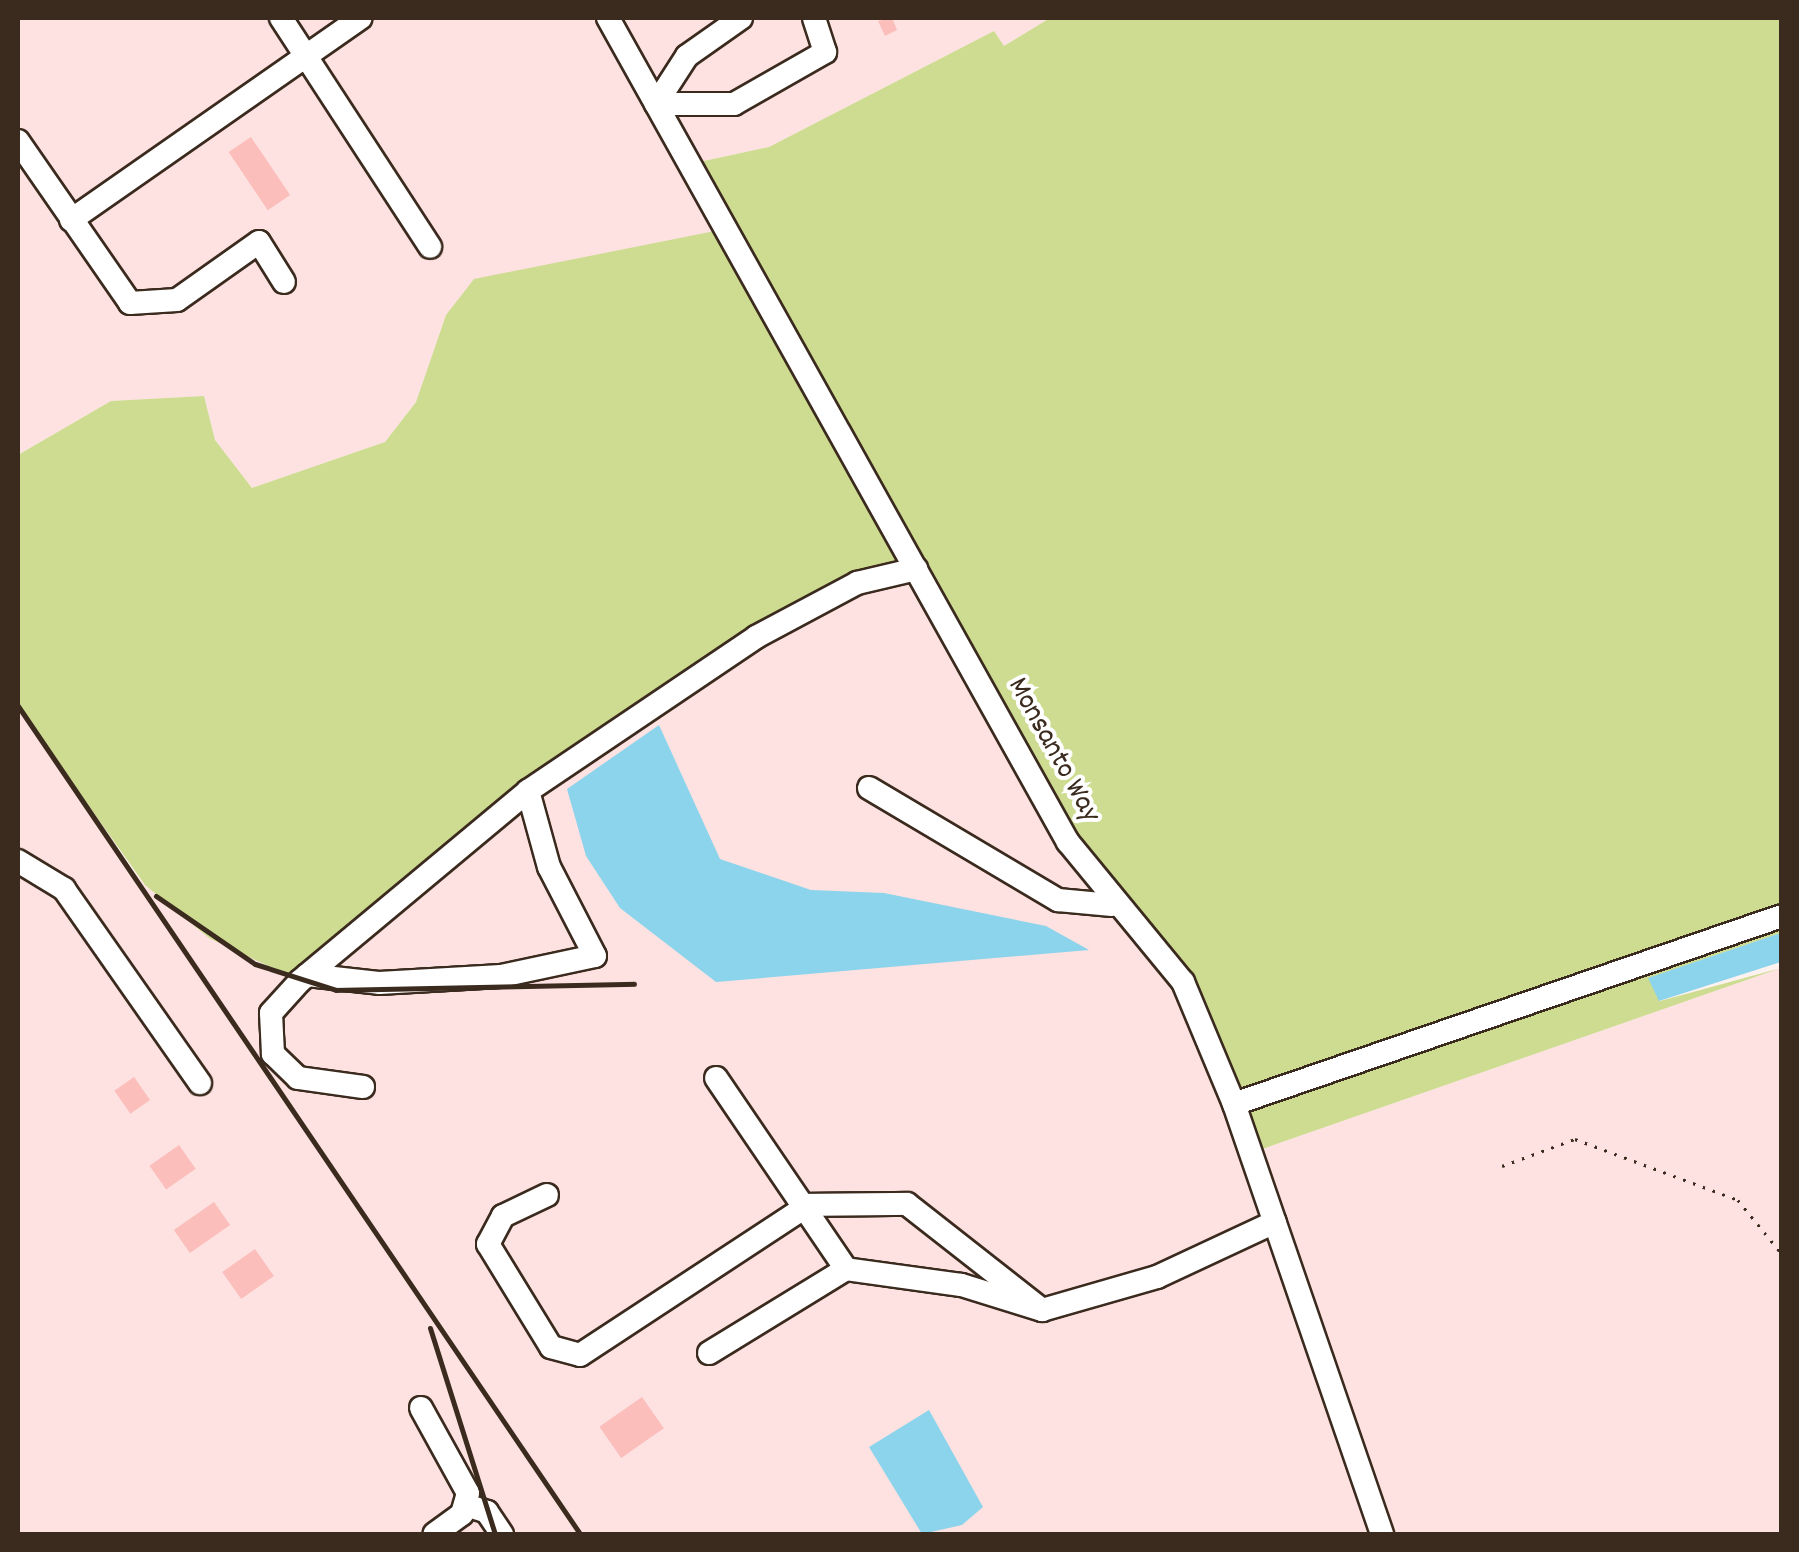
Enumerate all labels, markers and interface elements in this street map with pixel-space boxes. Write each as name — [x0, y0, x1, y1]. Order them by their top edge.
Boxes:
street label: Monsanto Way — [997, 672, 1107, 830]

